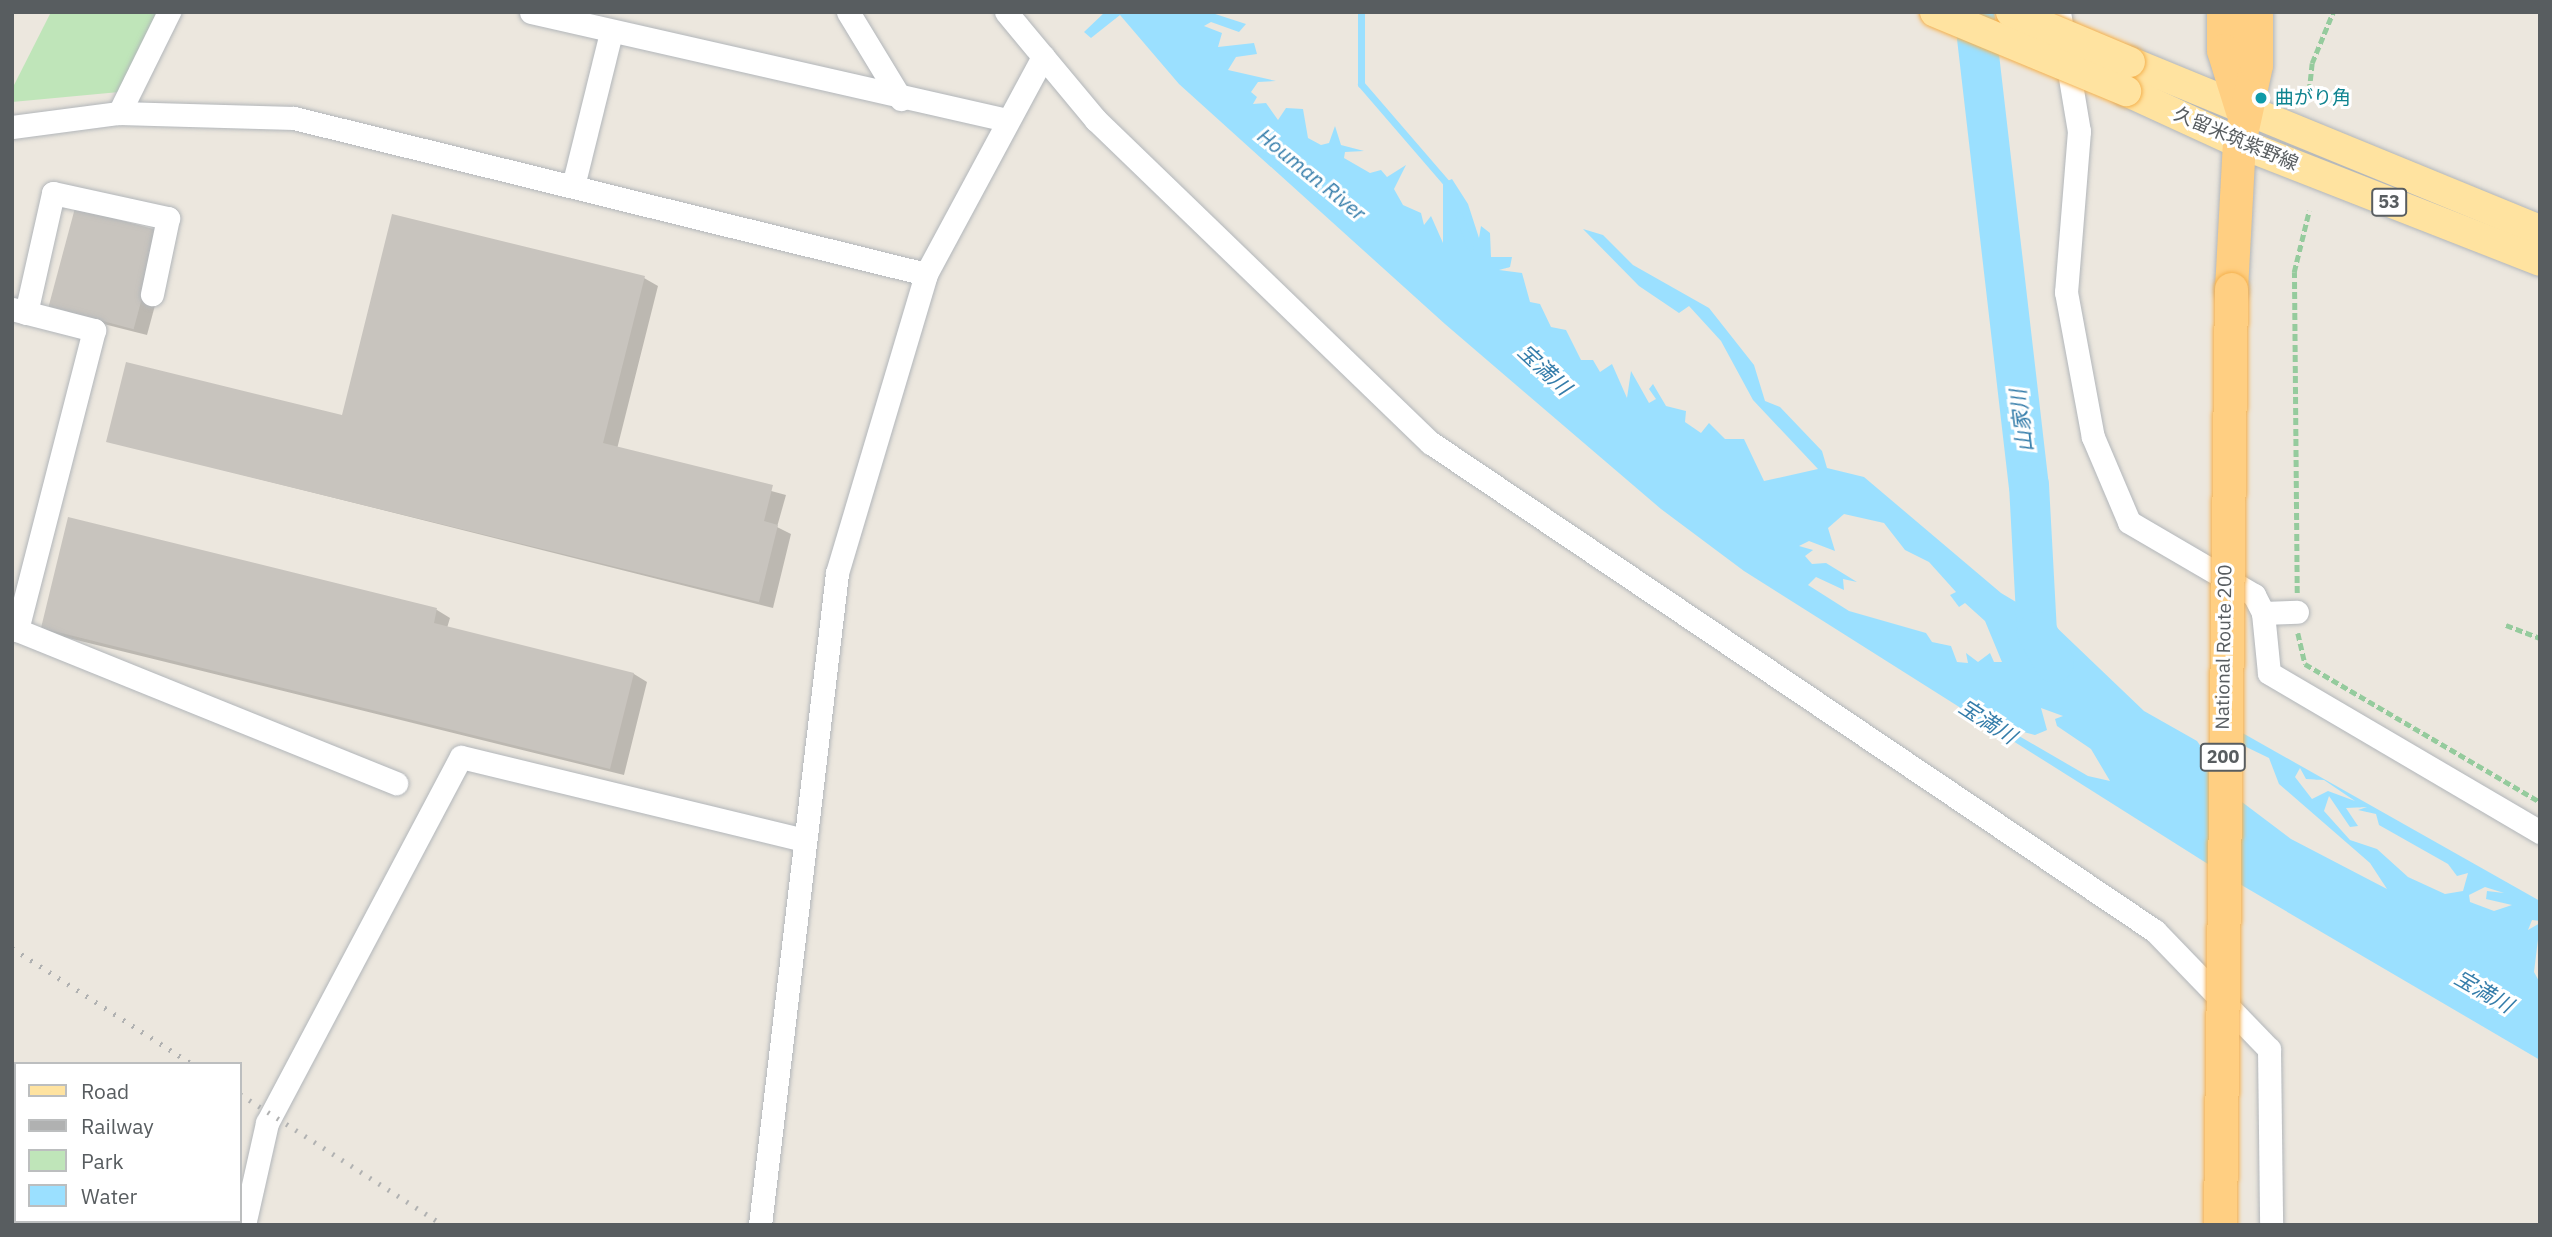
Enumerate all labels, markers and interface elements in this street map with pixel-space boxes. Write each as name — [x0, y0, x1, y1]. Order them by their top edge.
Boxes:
place label: 曲がり角 — [2275, 87, 2351, 109]
marker: 曲がり角 — [2253, 90, 2269, 106]
street label: 久留米筑紫野線 — [2170, 103, 2302, 175]
water label: Houman River — [1253, 123, 1371, 225]
road number: 53 — [2370, 188, 2408, 216]
water label: 宝満川 — [1513, 338, 1577, 400]
water label: 山家川 — [2005, 388, 2037, 454]
street label: National Route 200 — [2211, 564, 2237, 730]
water label: 宝満川 — [1955, 693, 2021, 749]
road number: 200 — [2198, 742, 2248, 772]
water label: 宝満川 — [2450, 964, 2518, 1018]
legend — [14, 1062, 242, 1223]
text: Road — [81, 1077, 129, 1105]
text: Railway — [81, 1112, 154, 1140]
text: Park — [81, 1147, 124, 1175]
text: Water — [81, 1182, 137, 1210]

